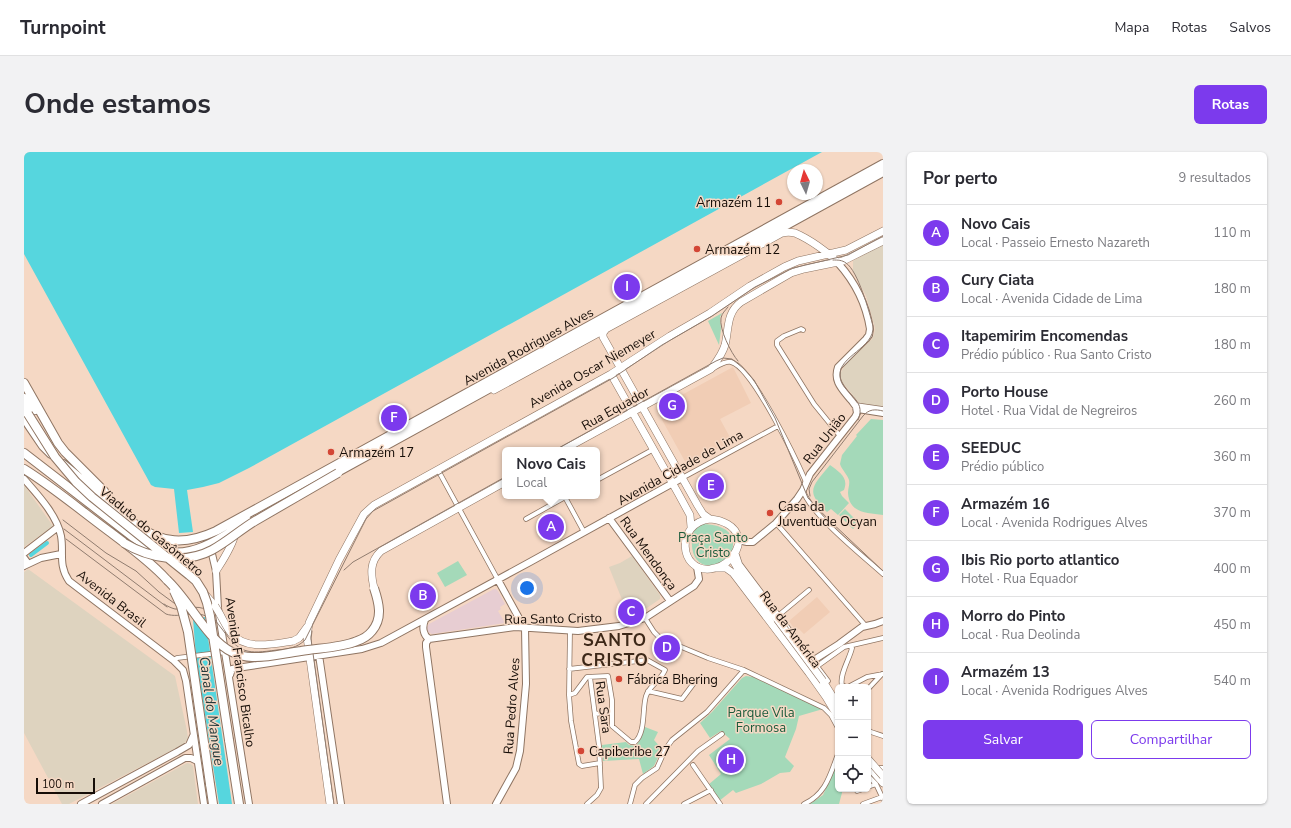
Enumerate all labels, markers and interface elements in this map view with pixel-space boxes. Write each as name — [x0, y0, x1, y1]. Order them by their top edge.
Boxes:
text: Turnpoint — [20, 15, 106, 41]
text: Mapa — [1114, 18, 1149, 37]
text: Rotas — [1171, 18, 1207, 37]
text: Salvos — [1229, 18, 1271, 37]
text: Onde estamos — [24, 85, 211, 123]
button: Rotas — [1194, 85, 1267, 124]
north arrow — [787, 164, 823, 200]
text: Por perto — [923, 167, 998, 190]
text: 9 resultados — [1179, 169, 1251, 187]
place label: Armazém 11 — [696, 194, 771, 212]
marker: Armazém 11 — [774, 197, 784, 207]
text: Novo Cais — [961, 214, 1030, 234]
text: A — [931, 224, 941, 242]
text: 110 m — [1213, 224, 1251, 242]
text: Local · Passeio Ernesto Nazareth — [961, 234, 1150, 252]
place label: Armazém 12 — [705, 241, 780, 259]
marker: Armazém 12 — [692, 244, 702, 254]
text: Cury Ciata — [961, 270, 1034, 290]
pin: I — [614, 272, 640, 302]
text: B — [932, 280, 940, 298]
text: 180 m — [1213, 280, 1251, 298]
text: Local · Avenida Cidade de Lima — [961, 290, 1142, 308]
street label: Avenida Rodrigues Alves — [460, 304, 597, 390]
street label: Avenida Oscar Niemeyer — [526, 325, 659, 413]
text: Itapemirim Encomendas — [961, 326, 1128, 346]
text: C — [932, 336, 940, 354]
text: 180 m — [1213, 336, 1251, 354]
text: Prédio público · Rua Santo Cristo — [961, 346, 1152, 364]
text: Porto House — [961, 382, 1048, 402]
street label: Rua Equador — [578, 383, 653, 435]
pin: G — [659, 391, 685, 421]
text: D — [931, 392, 941, 410]
text: 260 m — [1213, 392, 1251, 410]
text: Hotel · Rua Vidal de Negreiros — [961, 402, 1137, 420]
pin: F — [381, 403, 407, 433]
street label: Rua União — [799, 409, 850, 468]
street label: Avenida Cidade de Lima — [615, 426, 746, 510]
text: SEEDUC — [961, 438, 1021, 458]
place label: Armazém 17 — [339, 444, 414, 462]
marker: Armazém 17 — [326, 447, 336, 457]
popup — [502, 447, 600, 499]
text: E — [932, 448, 940, 466]
text: 360 m — [1213, 448, 1251, 466]
text: Novo Cais — [516, 454, 586, 474]
text: Prédio público — [961, 458, 1044, 476]
pin: E — [698, 471, 724, 501]
text: Local — [516, 474, 547, 492]
street label: Viaduto do Gasômetro — [95, 482, 207, 581]
text: Armazém 16 — [961, 494, 1050, 514]
place label: Casa da Juventude Ocyan — [777, 498, 877, 531]
text: F — [932, 504, 940, 522]
text: 370 m — [1213, 504, 1251, 522]
marker: Casa da Juventude Ocyan — [765, 508, 775, 518]
pin: A — [538, 512, 564, 542]
street label: Rua Mendonça — [615, 513, 681, 594]
text: Local · Avenida Rodrigues Alves — [961, 514, 1148, 532]
park label: Praça Santo Cristo — [678, 529, 748, 562]
text: Ibis Rio porto atlantico — [961, 550, 1119, 570]
text: G — [931, 560, 941, 578]
text: 400 m — [1213, 560, 1251, 578]
street label: Avenida Brasil — [73, 566, 150, 632]
text: Hotel · Rua Equador — [961, 570, 1078, 588]
your location — [517, 578, 537, 598]
pin: B — [410, 581, 436, 611]
street label: Rua da América — [755, 587, 825, 672]
street label: Avenida Francisco Bicalho — [221, 596, 259, 748]
pin: C — [618, 597, 644, 627]
text: Morro do Pinto — [961, 606, 1065, 626]
street label: Rua Santo Cristo — [504, 609, 602, 629]
text: H — [931, 616, 941, 634]
text: 450 m — [1213, 616, 1251, 634]
text: Local · Rua Deolinda — [961, 626, 1080, 644]
district label: SANTO CRISTO — [581, 629, 649, 672]
pin: D — [654, 633, 680, 663]
water label: Canal do Mangue — [194, 655, 229, 767]
street label: Rua Pedro Alves — [500, 657, 524, 755]
text: Armazém 13 — [961, 662, 1050, 682]
place label: Fábrica Bhering — [627, 671, 718, 689]
text: I — [934, 672, 938, 690]
text: 540 m — [1213, 672, 1251, 690]
marker: Fábrica Bhering — [614, 674, 624, 684]
street label: Rua Sara — [590, 680, 616, 734]
text: Local · Avenida Rodrigues Alves — [961, 682, 1148, 700]
map controls — [835, 684, 871, 792]
button: + — [835, 684, 871, 720]
park label: Parque Vila Formosa — [727, 704, 795, 737]
button: − — [835, 720, 871, 756]
button: Salvar — [923, 720, 1083, 759]
button: Compartilhar — [1091, 720, 1251, 759]
place label: Capiberibe 27 — [589, 743, 671, 761]
pin: H — [718, 745, 744, 775]
marker: Capiberibe 27 — [576, 746, 586, 756]
button: locate — [835, 756, 871, 792]
scale bar — [36, 776, 95, 795]
text: 100 m — [42, 777, 74, 792]

